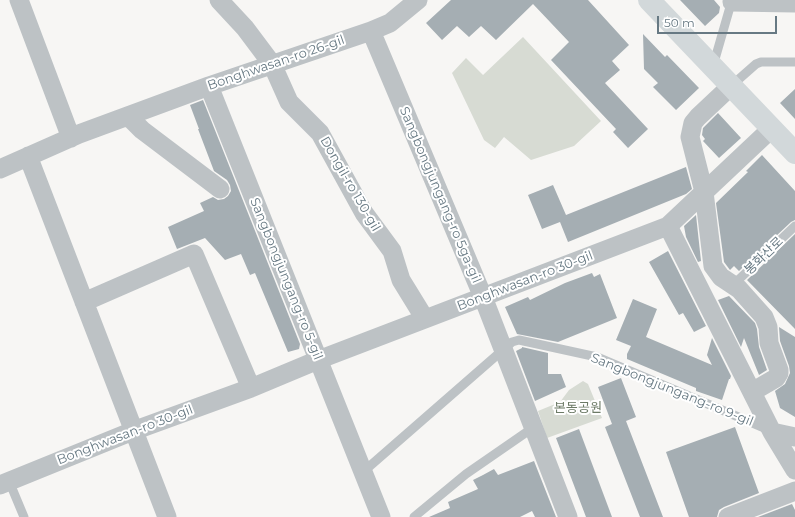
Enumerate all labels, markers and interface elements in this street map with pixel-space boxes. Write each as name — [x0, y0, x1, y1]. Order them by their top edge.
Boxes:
scale bar — [659, 8, 779, 34]
text: 50 m — [664, 15, 695, 30]
street label: Bonghwasan-ro 26-gil — [205, 32, 347, 94]
street label: Sangbongjungang-ro 5ga-gil — [396, 105, 484, 285]
street label: Dongil-ro 130-gil — [317, 134, 383, 234]
street label: Sangbongjungang-ro 5-gil — [246, 196, 326, 362]
street label: 봉화산로 — [741, 234, 787, 278]
street label: Bonghwasan-ro 30-gil — [455, 248, 595, 314]
street label: Sangbongjungang-ro 9-gil — [588, 350, 756, 430]
park label: 본동공원 — [554, 400, 602, 416]
street label: Bonghwasan-ro 30-gil — [55, 402, 195, 468]

